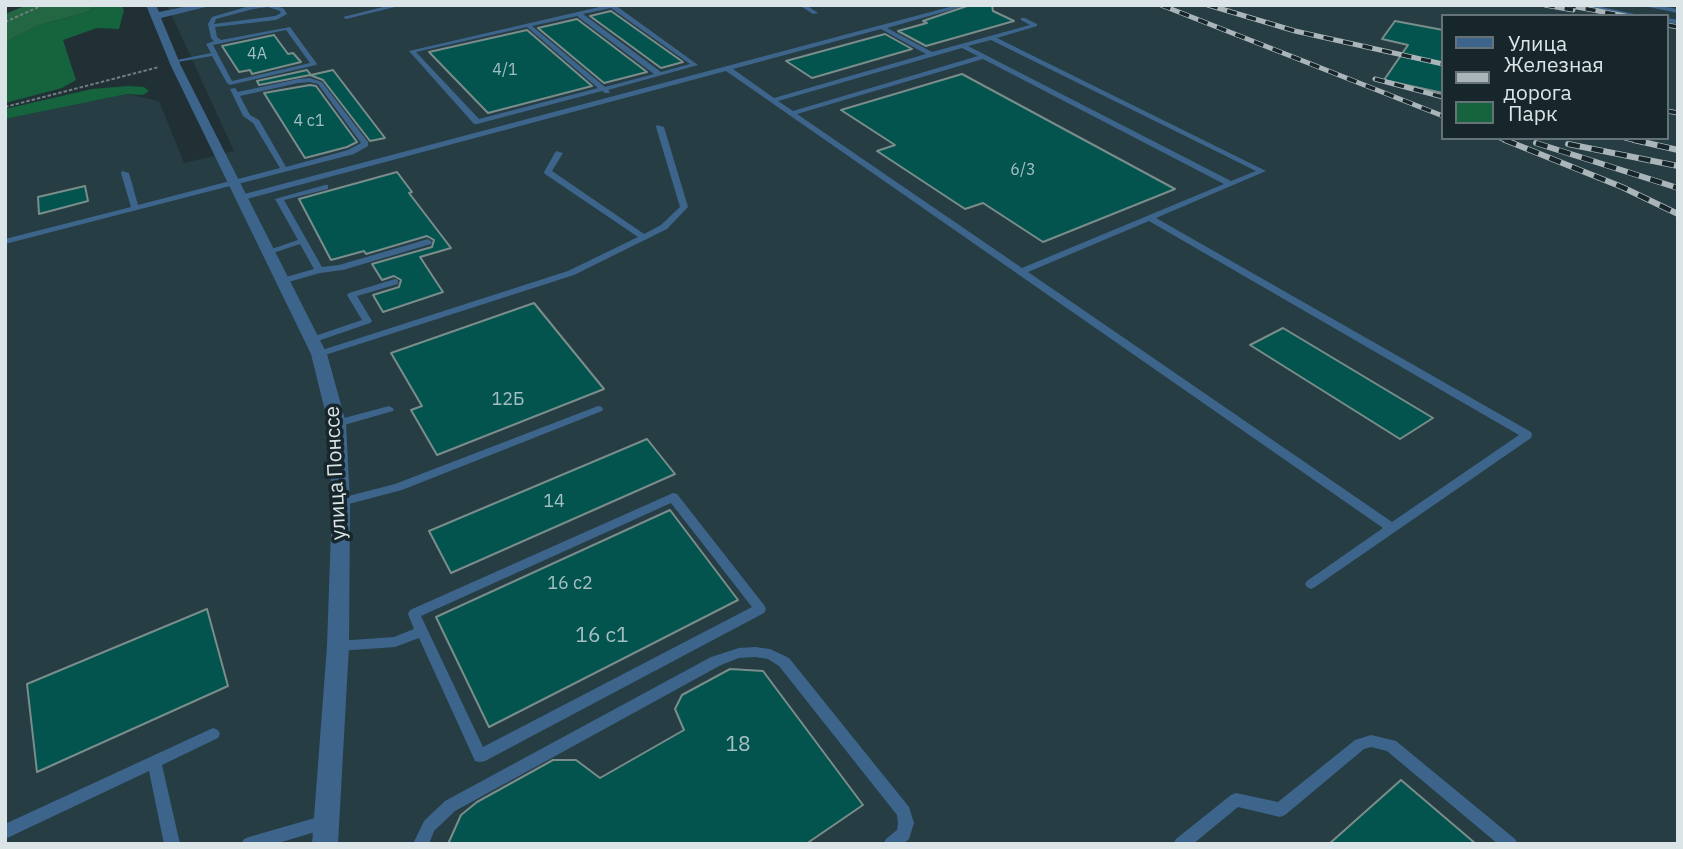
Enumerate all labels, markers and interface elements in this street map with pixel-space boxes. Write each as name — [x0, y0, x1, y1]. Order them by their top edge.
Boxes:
legend — [1442, 14, 1669, 140]
text: Улица — [1508, 29, 1567, 57]
house number: 4А — [247, 44, 267, 64]
text: Железная дорога — [1504, 50, 1604, 106]
house number: 4/1 — [492, 60, 518, 80]
text: Парк — [1508, 99, 1558, 127]
house number: 4 с1 — [293, 111, 325, 131]
house number: 6/3 — [1010, 160, 1036, 180]
house number: 12Б — [491, 389, 525, 411]
street label: улица Понссе — [320, 405, 352, 541]
house number: 14 — [543, 491, 565, 513]
house number: 16 с2 — [547, 573, 593, 595]
house number: 16 с1 — [575, 623, 629, 649]
house number: 18 — [725, 732, 751, 758]

